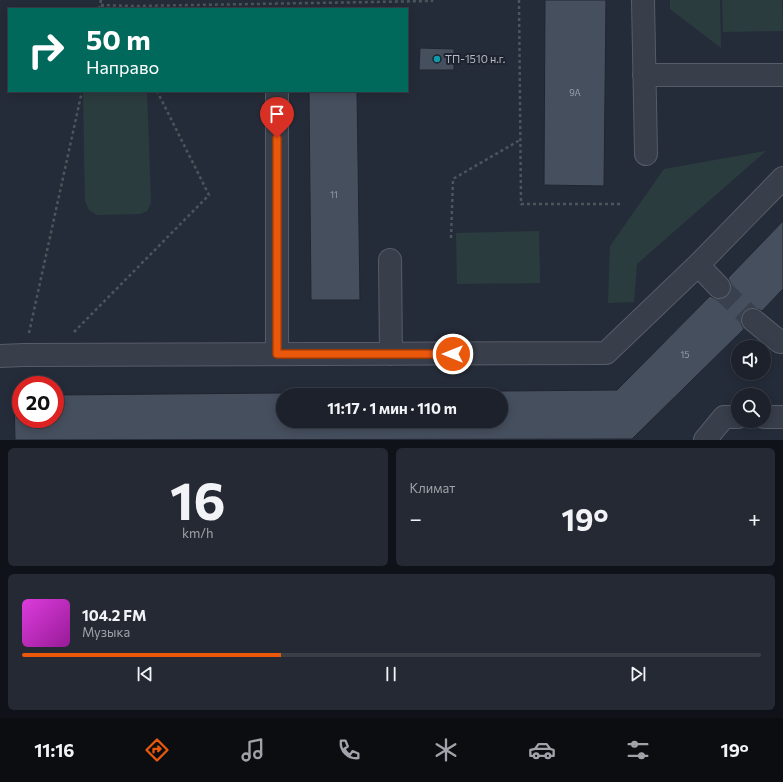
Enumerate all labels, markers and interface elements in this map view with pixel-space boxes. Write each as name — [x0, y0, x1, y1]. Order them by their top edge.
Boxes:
text: 50 m — [86, 22, 151, 56]
icon: right — [20, 24, 72, 76]
place label: ТП-1510 н.г. — [445, 52, 506, 65]
marker: ТП-1510 н.г. — [432, 54, 442, 64]
text: Направо — [86, 56, 159, 78]
house number: 9А — [569, 87, 581, 98]
pin — [260, 97, 294, 138]
icon: arrive — [266, 103, 288, 125]
house number: 11 — [330, 189, 338, 200]
position arrow — [432, 333, 474, 375]
map controls — [731, 340, 771, 428]
button: sound — [731, 340, 771, 380]
house number: 15 — [680, 349, 690, 360]
speed limit sign: 20 — [12, 376, 64, 428]
button: search — [731, 388, 771, 428]
text: 11:17 · 1 мин · 110 m — [327, 399, 457, 417]
text: 16 — [170, 467, 226, 531]
text: Климат — [410, 480, 455, 496]
text: 19° — [561, 500, 609, 537]
text: − — [410, 505, 422, 532]
text: + — [748, 505, 761, 532]
text: km/h — [182, 525, 214, 541]
text: 104.2 FM — [82, 606, 146, 624]
text: Музыка — [82, 624, 130, 640]
icon: previous — [134, 663, 156, 685]
icon: pause — [380, 663, 402, 685]
icon: next — [627, 663, 649, 685]
icon: directions — [143, 736, 171, 764]
icon: music — [239, 736, 267, 764]
icon: phone — [335, 736, 363, 764]
icon: climate — [432, 736, 460, 764]
icon: car — [528, 736, 556, 764]
icon: filters — [624, 736, 652, 764]
text: 11:16 — [34, 739, 74, 761]
text: 19° — [721, 739, 749, 761]

